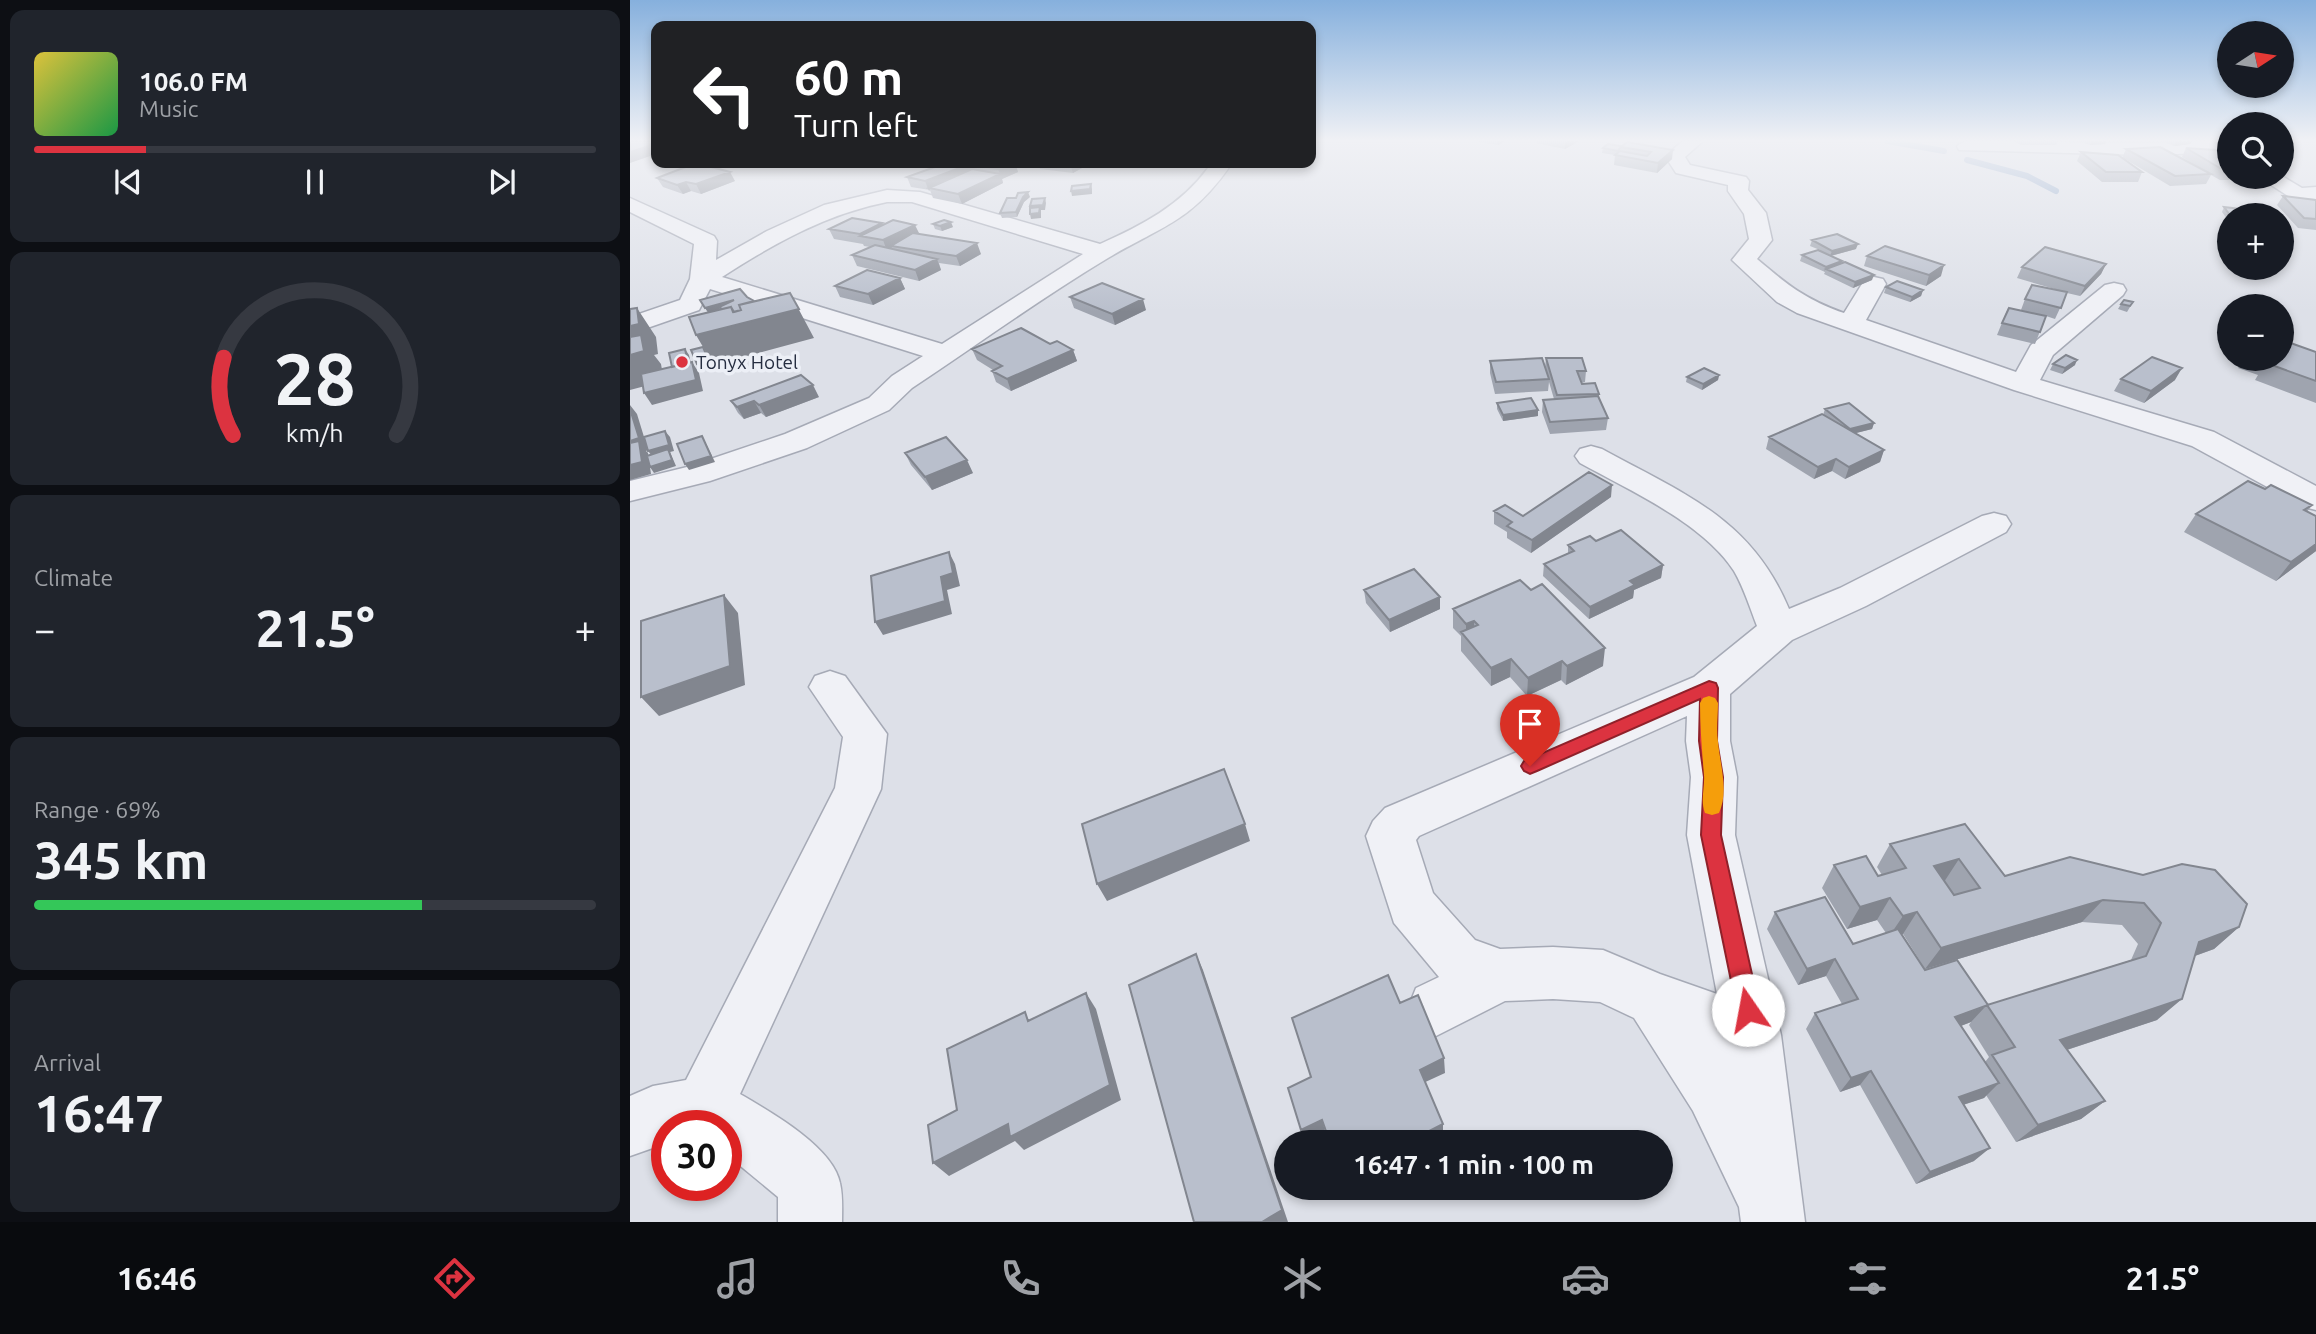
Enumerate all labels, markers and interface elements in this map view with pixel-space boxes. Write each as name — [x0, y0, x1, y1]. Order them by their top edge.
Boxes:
north arrow — [2217, 21, 2294, 98]
map controls — [2217, 21, 2294, 371]
icon: left — [679, 49, 770, 140]
text: 60 m — [794, 49, 903, 104]
text: 106.0 FM — [139, 67, 248, 96]
text: Music — [139, 96, 198, 121]
text: Turn left — [794, 107, 918, 143]
button: search — [2217, 112, 2294, 189]
icon: previous — [109, 163, 147, 201]
icon: pause — [296, 163, 334, 201]
icon: next — [483, 163, 521, 201]
button: + — [2217, 203, 2294, 280]
button: − — [2217, 294, 2294, 371]
text: 28 — [274, 337, 356, 419]
place label: Tonyx Hotel — [696, 351, 798, 373]
marker: Tonyx Hotel — [674, 354, 690, 370]
text: km/h — [286, 418, 344, 446]
text: Climate — [34, 565, 113, 590]
text: 21.5° — [255, 599, 375, 657]
text: − — [34, 608, 55, 650]
text: + — [575, 608, 596, 650]
pin — [1500, 694, 1560, 766]
icon: arrive — [1511, 705, 1549, 743]
text: Range · 69% — [34, 797, 161, 822]
text: 345 km — [34, 831, 208, 889]
position arrow — [1711, 973, 1785, 1047]
text: Arrival — [34, 1050, 101, 1075]
text: 16:47 — [34, 1084, 164, 1142]
speed limit sign: 30 — [651, 1110, 742, 1201]
text: 16:47 · 1 min · 100 m — [1353, 1150, 1594, 1179]
icon: directions — [430, 1254, 479, 1303]
icon: music — [713, 1254, 762, 1303]
icon: phone — [996, 1254, 1045, 1303]
icon: climate — [1278, 1254, 1327, 1303]
icon: car — [1561, 1254, 1610, 1303]
icon: filters — [1843, 1254, 1892, 1303]
text: 16:46 — [117, 1260, 197, 1296]
text: 21.5° — [2126, 1260, 2199, 1296]

